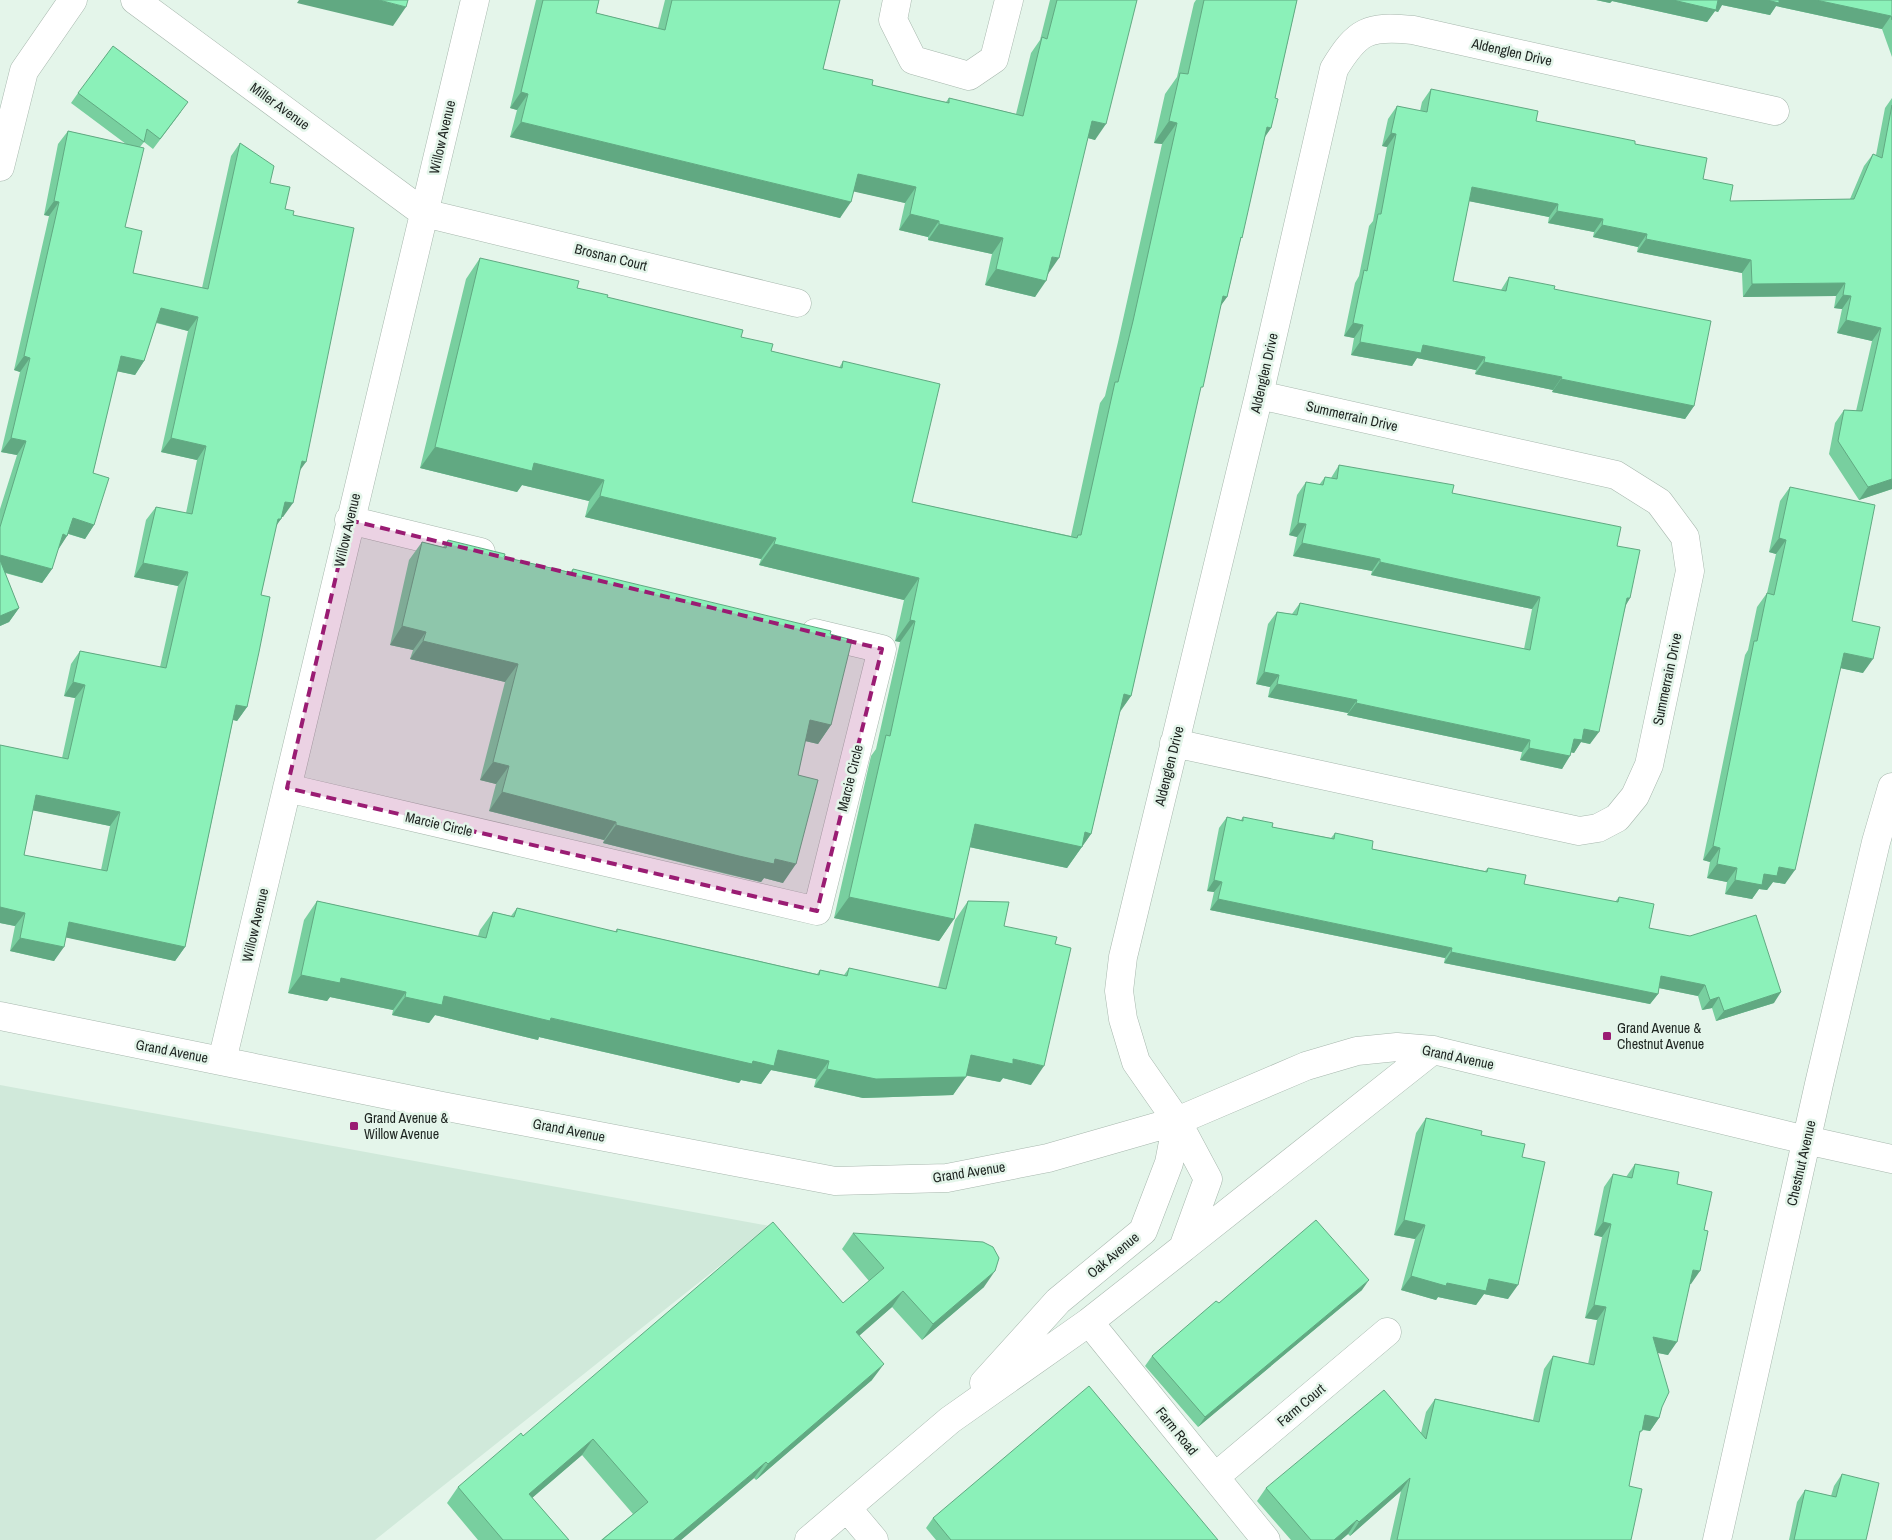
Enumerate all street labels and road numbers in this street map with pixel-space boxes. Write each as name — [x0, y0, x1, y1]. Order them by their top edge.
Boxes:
street label: Aldenglen Drive — [1469, 34, 1554, 70]
street label: Miller Avenue — [247, 78, 313, 134]
street label: Willow Avenue — [425, 98, 459, 176]
street label: Brosnan Court — [573, 239, 649, 275]
street label: Aldenglen Drive — [1246, 331, 1282, 416]
street label: Summerrain Drive — [1304, 397, 1400, 435]
street label: Willow Avenue — [330, 491, 364, 569]
street label: Summerrain Drive — [1648, 631, 1686, 727]
street label: Aldenglen Drive — [1150, 724, 1188, 809]
street label: Marcie Circle — [833, 743, 867, 813]
street label: Marcie Circle — [404, 808, 474, 840]
street label: Willow Avenue — [238, 886, 272, 964]
street label: Grand Avenue — [134, 1035, 210, 1067]
street label: Grand Avenue — [1420, 1041, 1496, 1073]
street label: Grand Avenue — [531, 1114, 607, 1146]
street label: Chestnut Avenue — [1782, 1118, 1820, 1208]
street label: Grand Avenue — [931, 1157, 1007, 1187]
street label: Oak Avenue — [1083, 1228, 1143, 1282]
street label: Farm Court — [1273, 1380, 1329, 1430]
street label: Farm Road — [1152, 1403, 1202, 1459]

